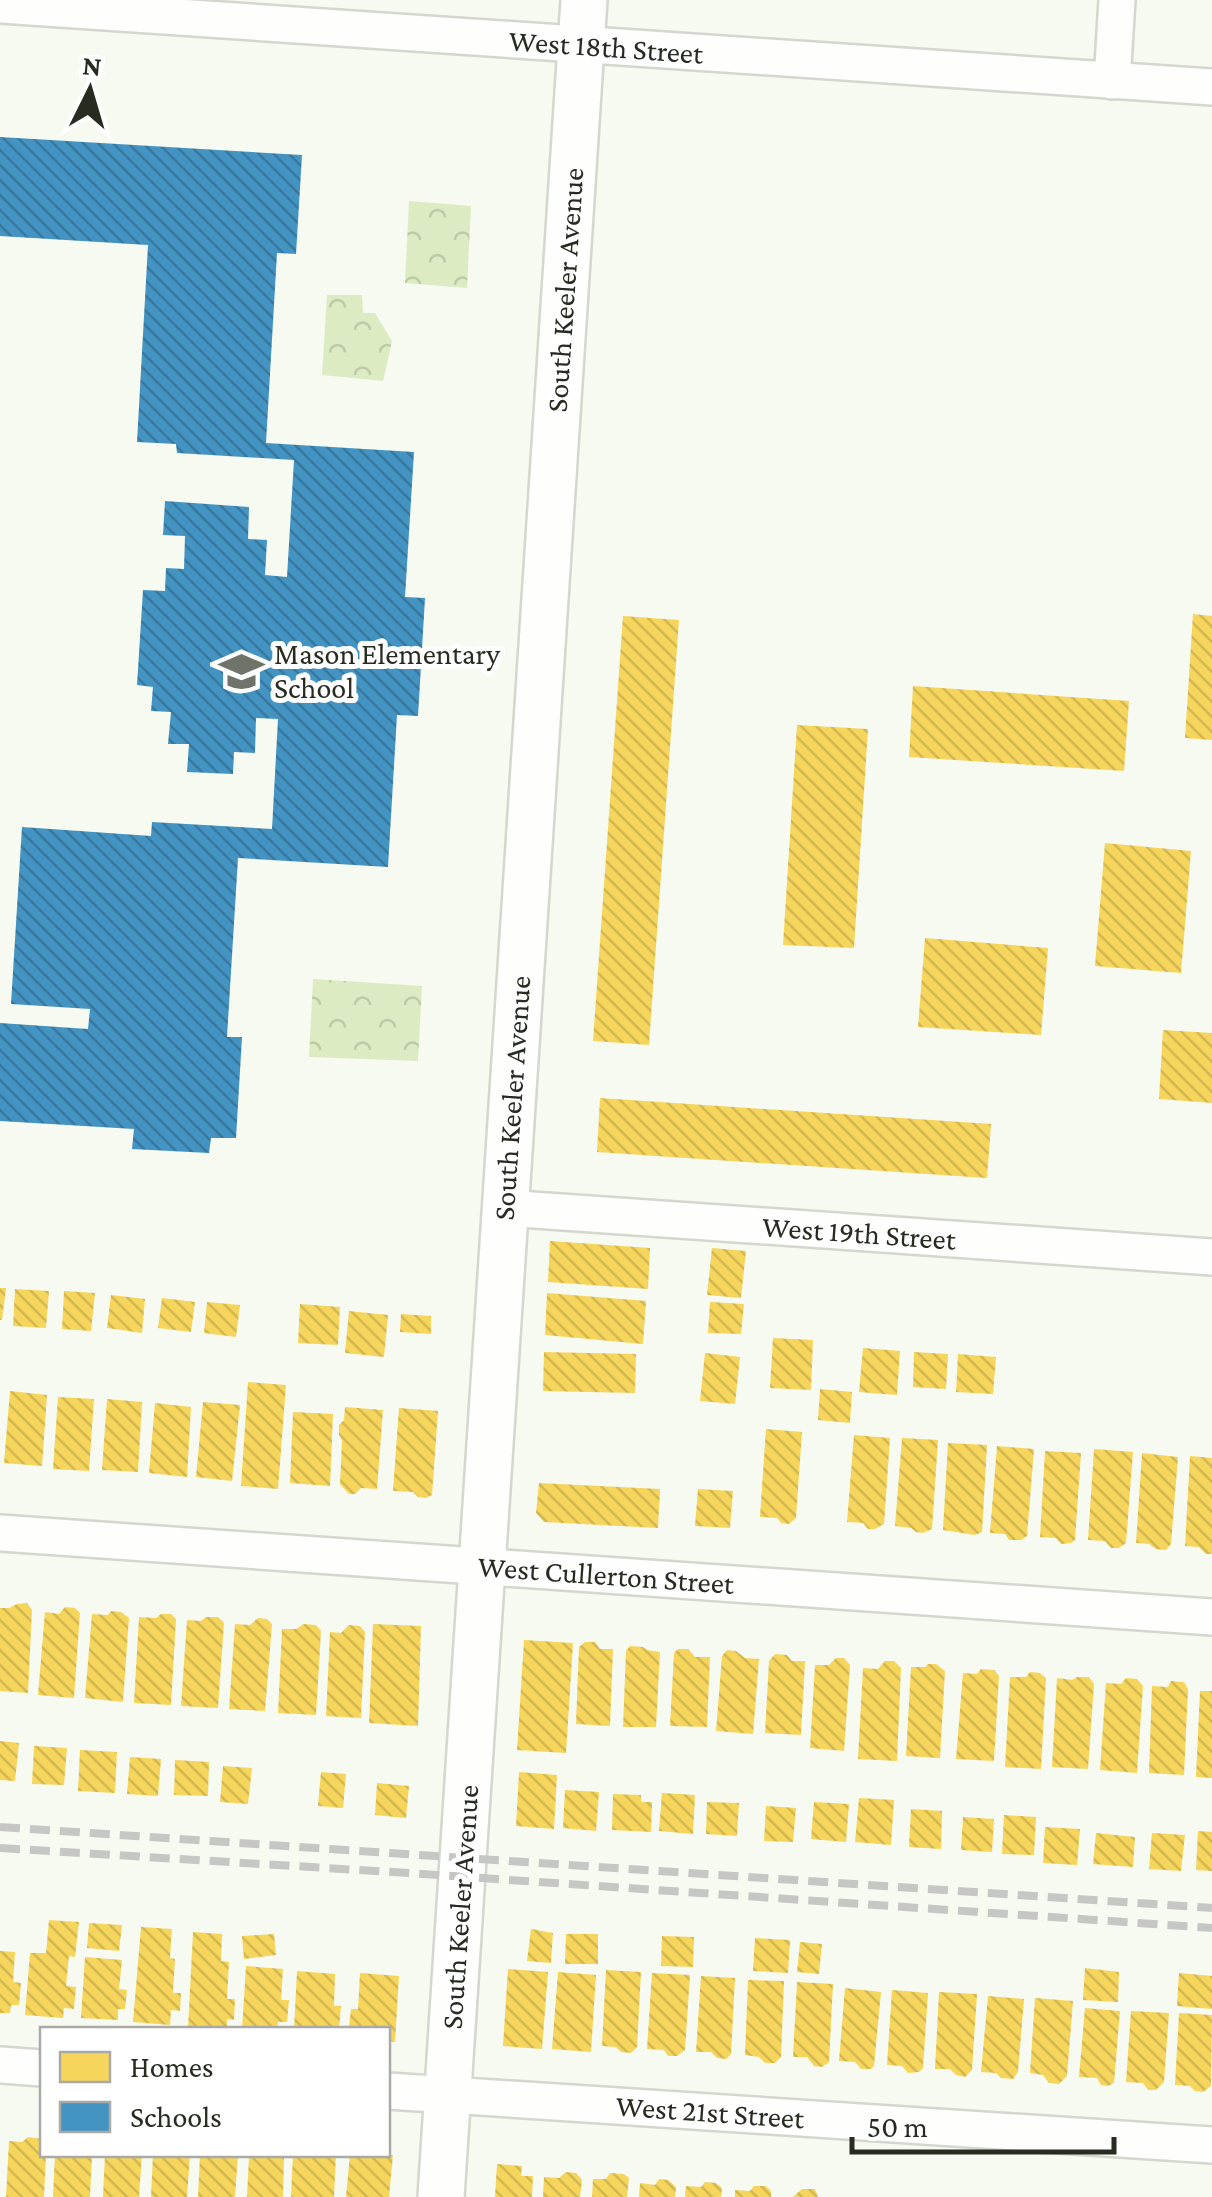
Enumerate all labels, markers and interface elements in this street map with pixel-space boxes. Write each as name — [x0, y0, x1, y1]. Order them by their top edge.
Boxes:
street label: West 18th Street — [508, 23, 705, 70]
north arrow — [40, 40, 140, 140]
text: N — [81, 49, 103, 82]
street label: South Keeler Avenue — [539, 166, 590, 414]
place label: Mason Elementary School — [274, 637, 500, 704]
school or university icon: Mason Elementary School — [217, 647, 265, 695]
street label: South Keeler Avenue — [486, 974, 537, 1222]
street label: West 19th Street — [761, 1209, 958, 1256]
street label: West Cullerton Street — [477, 1549, 736, 1600]
street label: South Keeler Avenue — [434, 1783, 485, 2031]
legend — [40, 2027, 390, 2157]
text: Homes — [130, 2050, 214, 2083]
street label: West 21st Street — [615, 2088, 806, 2135]
scale bar — [852, 2092, 1114, 2154]
text: Schools — [130, 2100, 222, 2133]
text: 50 m — [867, 2110, 928, 2143]

